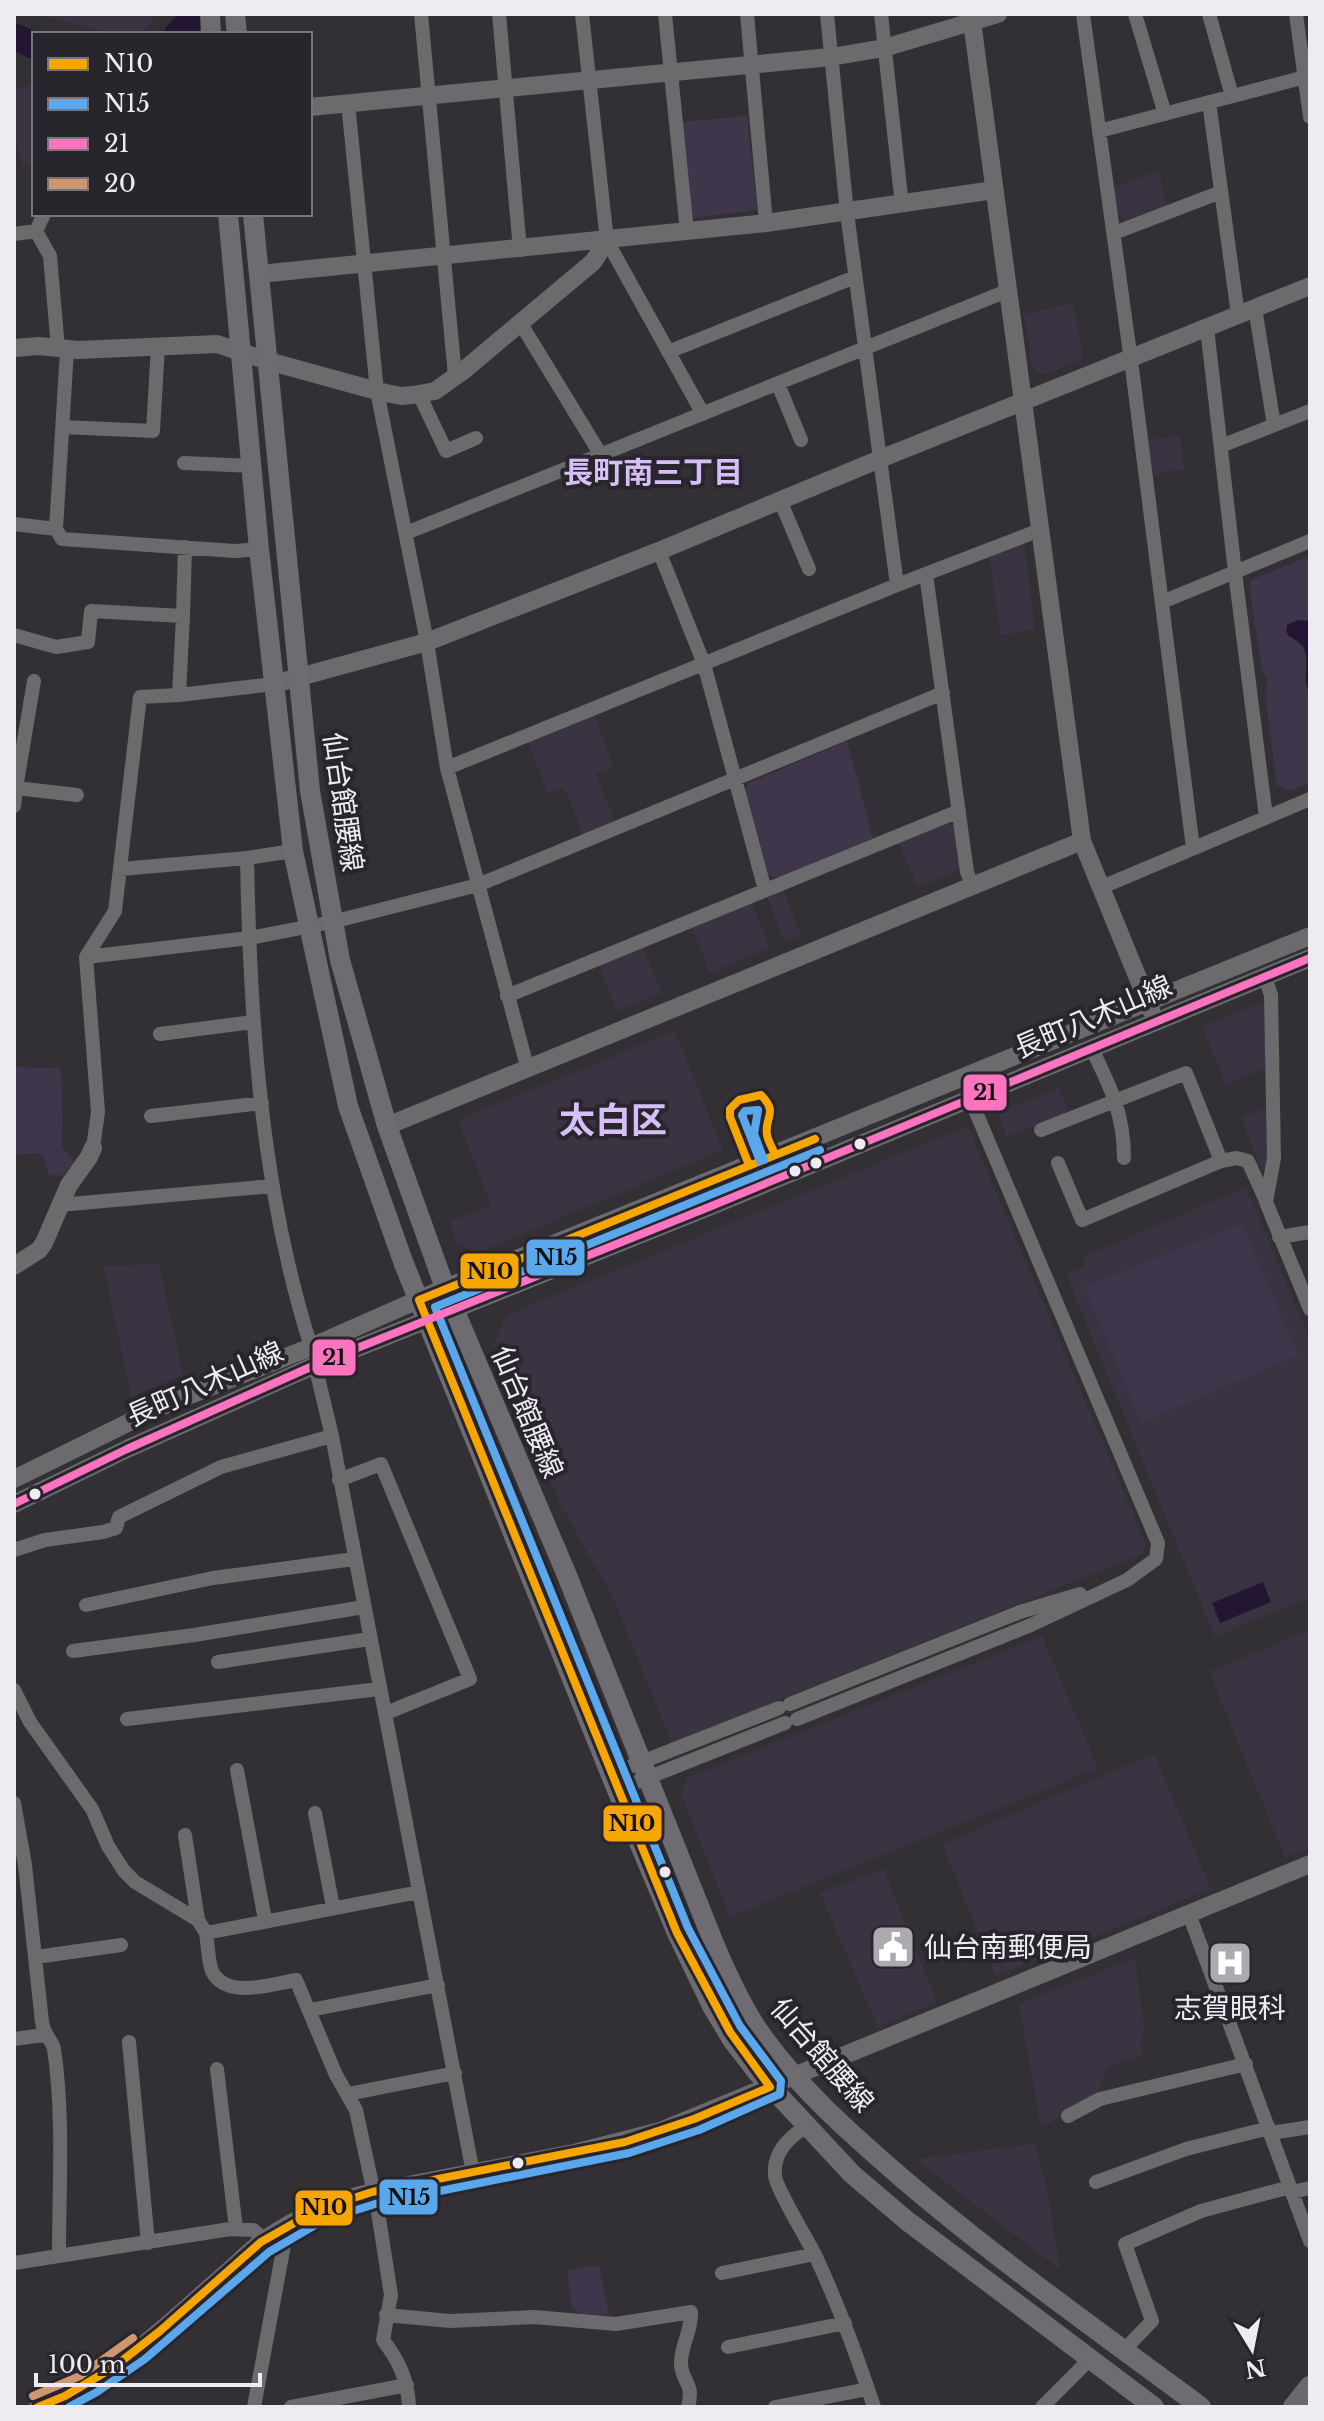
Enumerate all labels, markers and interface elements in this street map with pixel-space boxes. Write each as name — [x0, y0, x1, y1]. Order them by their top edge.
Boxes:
legend — [32, 32, 312, 216]
text: N10 — [104, 49, 154, 78]
text: N15 — [104, 89, 150, 118]
text: 21 — [104, 129, 130, 158]
text: 20 — [104, 169, 136, 198]
district label: 長町南三丁目 — [563, 454, 743, 491]
street label: 仙台館腰線 — [316, 730, 370, 874]
street label: 長町八木山線 — [1009, 968, 1177, 1066]
line badge: 21 — [962, 1073, 1008, 1112]
text: 21 — [973, 1079, 997, 1106]
district label: 太白区 — [559, 1098, 667, 1143]
unlabelled marker — [852, 1136, 868, 1152]
unlabelled marker — [808, 1155, 824, 1171]
unlabelled marker — [787, 1163, 803, 1179]
line badge: N15 — [525, 1238, 586, 1277]
text: N15 — [534, 1244, 578, 1271]
line badge: N10 — [459, 1252, 520, 1290]
text: N10 — [467, 1258, 513, 1285]
street label: 長町八木山線 — [121, 1334, 289, 1434]
line badge: 21 — [311, 1338, 357, 1377]
street label: 仙台館腰線 — [484, 1341, 570, 1483]
text: 21 — [322, 1344, 346, 1371]
unlabelled marker — [27, 1486, 43, 1502]
line badge: N10 — [602, 1804, 663, 1843]
text: N10 — [609, 1810, 655, 1837]
unlabelled marker — [657, 1864, 673, 1880]
public building icon: 仙台南郵便局 — [869, 1923, 917, 1971]
place label: 仙台南郵便局 — [924, 1930, 1092, 1965]
hospital icon: 志賀眼科 — [1206, 1939, 1254, 1987]
street label: 仙台館腰線 — [763, 1991, 881, 2119]
place label: 志賀眼科 — [1174, 1991, 1286, 2026]
unlabelled marker — [510, 2155, 526, 2171]
line badge: N15 — [378, 2178, 439, 2216]
text: N15 — [387, 2184, 431, 2211]
line badge: N10 — [294, 2189, 354, 2227]
text: N10 — [301, 2194, 347, 2221]
north arrow — [1212, 2309, 1292, 2389]
scale bar — [36, 2337, 260, 2387]
text: 100 m — [48, 2350, 126, 2379]
text: N — [1243, 2353, 1268, 2383]

